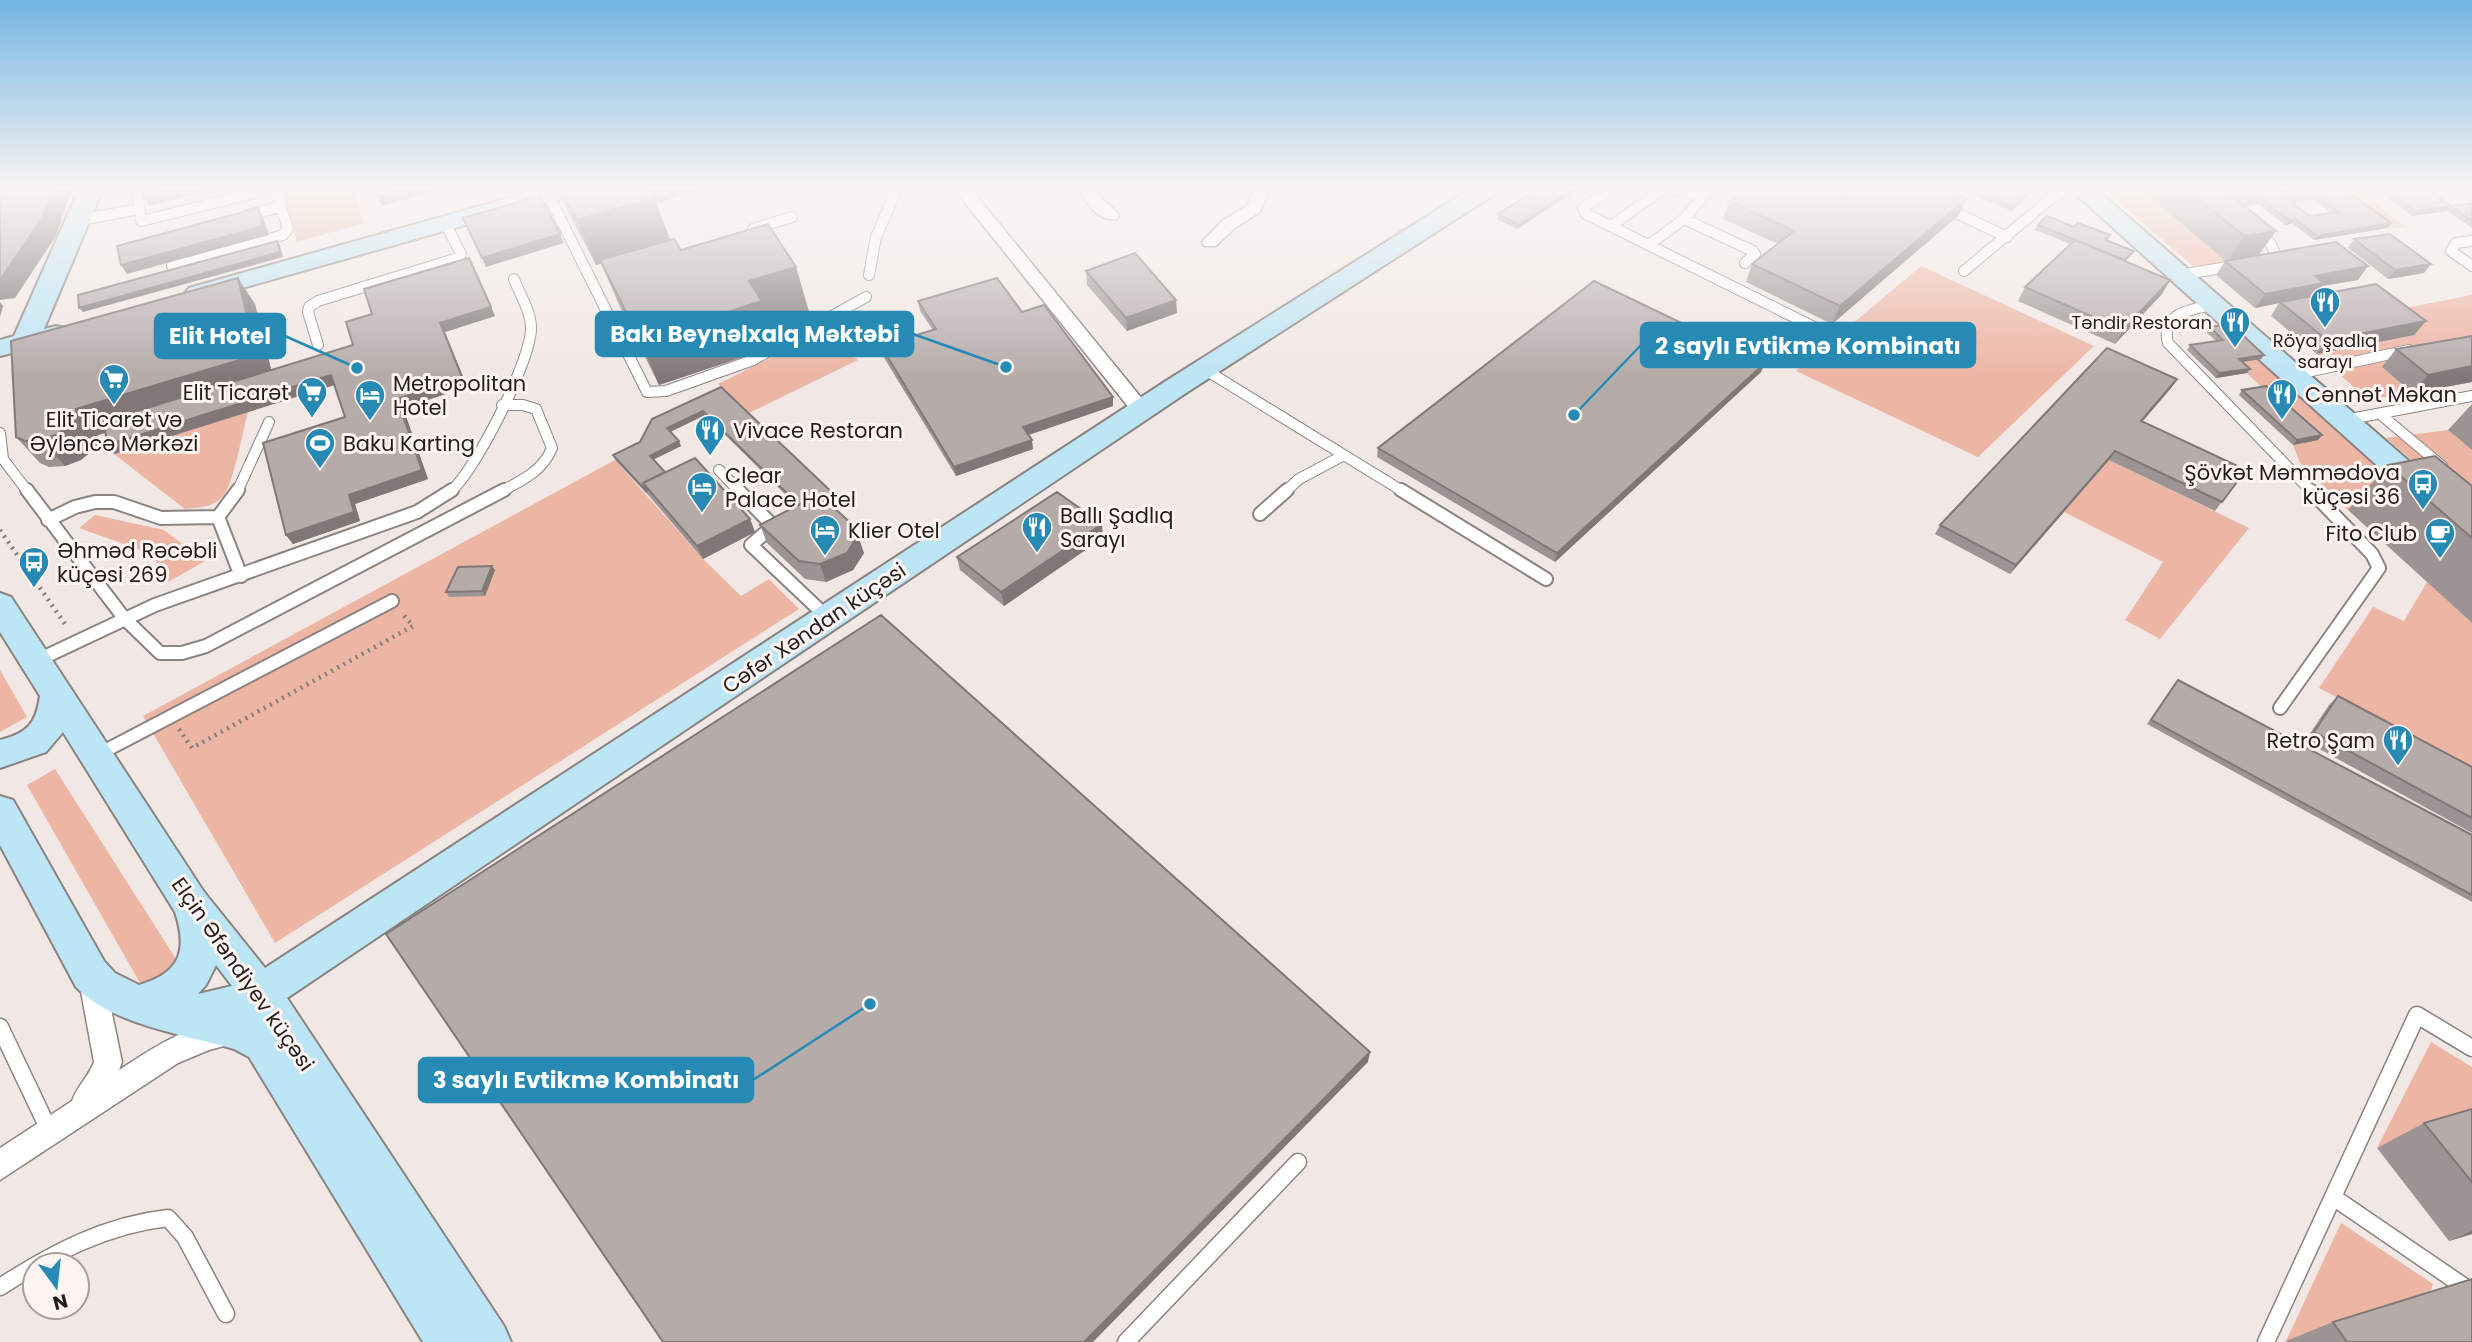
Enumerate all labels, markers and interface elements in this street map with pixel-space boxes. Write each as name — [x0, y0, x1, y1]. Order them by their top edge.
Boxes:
restaurant icon: Röya şadlıq sarayı — [2308, 285, 2342, 329]
restaurant icon: Təndir Restoran — [2218, 305, 2252, 349]
place label: Təndir Restoran — [2071, 310, 2212, 335]
callout: Bakı Beynəlxalq Məktəbi — [596, 312, 913, 356]
callout: Elit Hotel — [155, 314, 285, 358]
text: Bakı Beynəlxalq Məktəbi — [610, 318, 900, 350]
text: Elit Hotel — [169, 320, 271, 352]
callout: 2 saylı Evtikmə Kombinatı — [1641, 323, 1975, 367]
place label: Röya şadlıq sarayı — [2273, 328, 2377, 374]
text: 2 saylı Evtikmə Kombinatı — [1655, 330, 1961, 362]
supermarket icon: Elit Ticarət və Əyləncə Mərkəzi — [97, 362, 131, 406]
place label: Metropolitan Hotel — [393, 369, 526, 422]
supermarket icon: Elit Ticarət — [295, 375, 329, 419]
restaurant icon: Cənnət Məkan — [2265, 377, 2299, 421]
place label: Elit Ticarət — [183, 378, 289, 407]
hotel icon: Metropolitan Hotel — [353, 378, 387, 422]
place label: Cənnət Məkan — [2305, 380, 2457, 409]
place label: Elit Ticarət və Əyləncə Mərkəzi — [30, 405, 198, 458]
restaurant icon: Vivace Restoran — [693, 413, 727, 457]
place label: Vivace Restoran — [733, 416, 903, 445]
sports icon: Baku Karting — [303, 426, 337, 470]
place label: Baku Karting — [343, 429, 475, 458]
place label: Şövkət Məmmədova küçəsi 36 — [2184, 458, 2400, 511]
place label: Clear Palace Hotel — [725, 461, 856, 514]
bus stop icon: Şövkət Məmmədova küçəsi 36 — [2406, 467, 2440, 511]
hotel icon: Clear Palace Hotel — [685, 470, 719, 514]
place label: Ballı Şadlıq Sarayı — [1060, 501, 1173, 554]
restaurant icon: Ballı Şadlıq Sarayı — [1020, 510, 1054, 554]
hotel icon: Klier Otel — [808, 513, 842, 557]
place label: Klier Otel — [848, 516, 940, 545]
cafe icon: Fito Club — [2423, 516, 2457, 560]
place label: Fito Club — [2326, 519, 2417, 548]
place label: Əhməd Rəcəbli küçəsi 269 — [57, 536, 217, 589]
bus stop icon: Əhməd Rəcəbli küçəsi 269 — [17, 545, 51, 589]
street label: Cəfər Xəndan küçəsi — [716, 556, 912, 700]
restaurant icon: Retro Şam — [2381, 723, 2415, 767]
place label: Retro Şam — [2267, 726, 2375, 755]
street label: Elçin Əfəndiyev küçəsi — [165, 871, 321, 1077]
callout: 3 saylı Evtikmə Kombinatı — [419, 1058, 753, 1102]
text: 3 saylı Evtikmə Kombinatı — [433, 1064, 739, 1096]
north arrow — [21, 1251, 91, 1321]
text: N — [50, 1287, 71, 1317]

